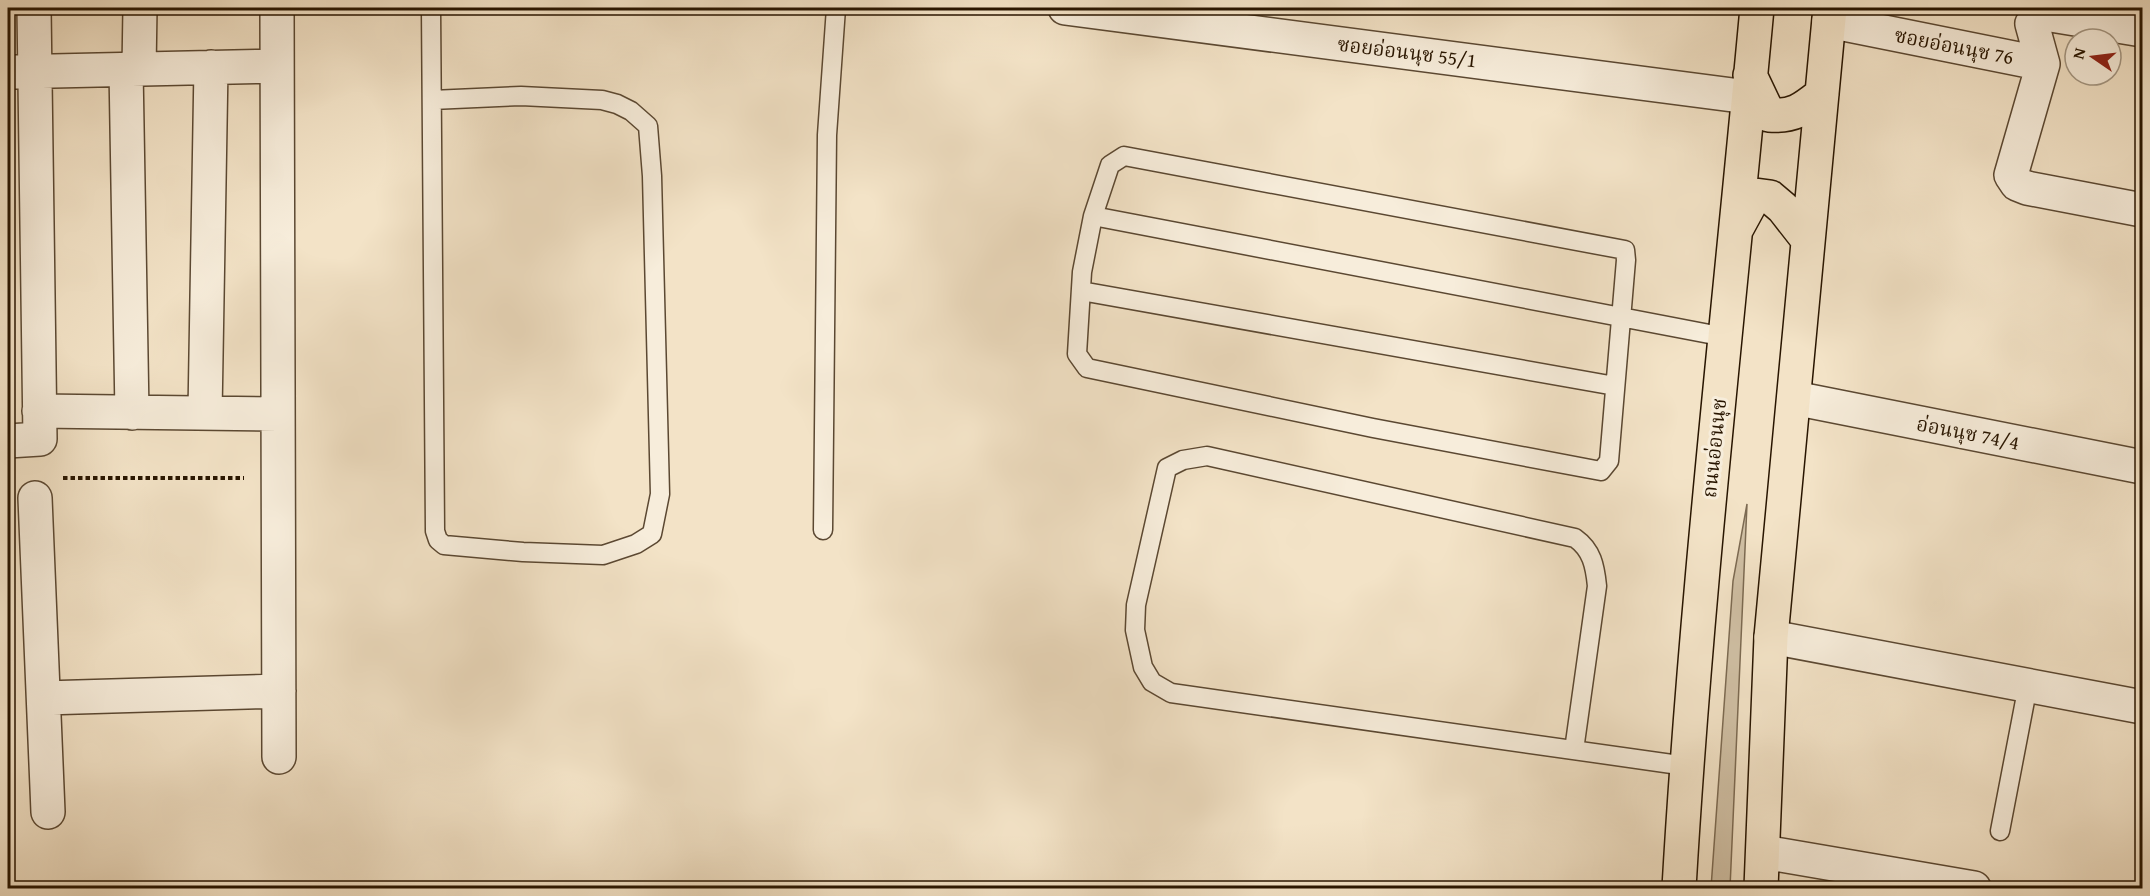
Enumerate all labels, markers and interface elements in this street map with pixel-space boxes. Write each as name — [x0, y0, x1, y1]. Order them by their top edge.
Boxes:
street label: ซอยอ่อนนุช 76 — [1892, 20, 2016, 71]
north arrow — [2063, 27, 2123, 87]
street label: ซอยอ่อนนุช 55/1 — [1336, 29, 1478, 74]
text: N — [2066, 45, 2091, 61]
street label: ถนนอ่อนนุช — [1694, 397, 1733, 499]
street label: อ่อนนุช 74/4 — [1914, 408, 2022, 457]

